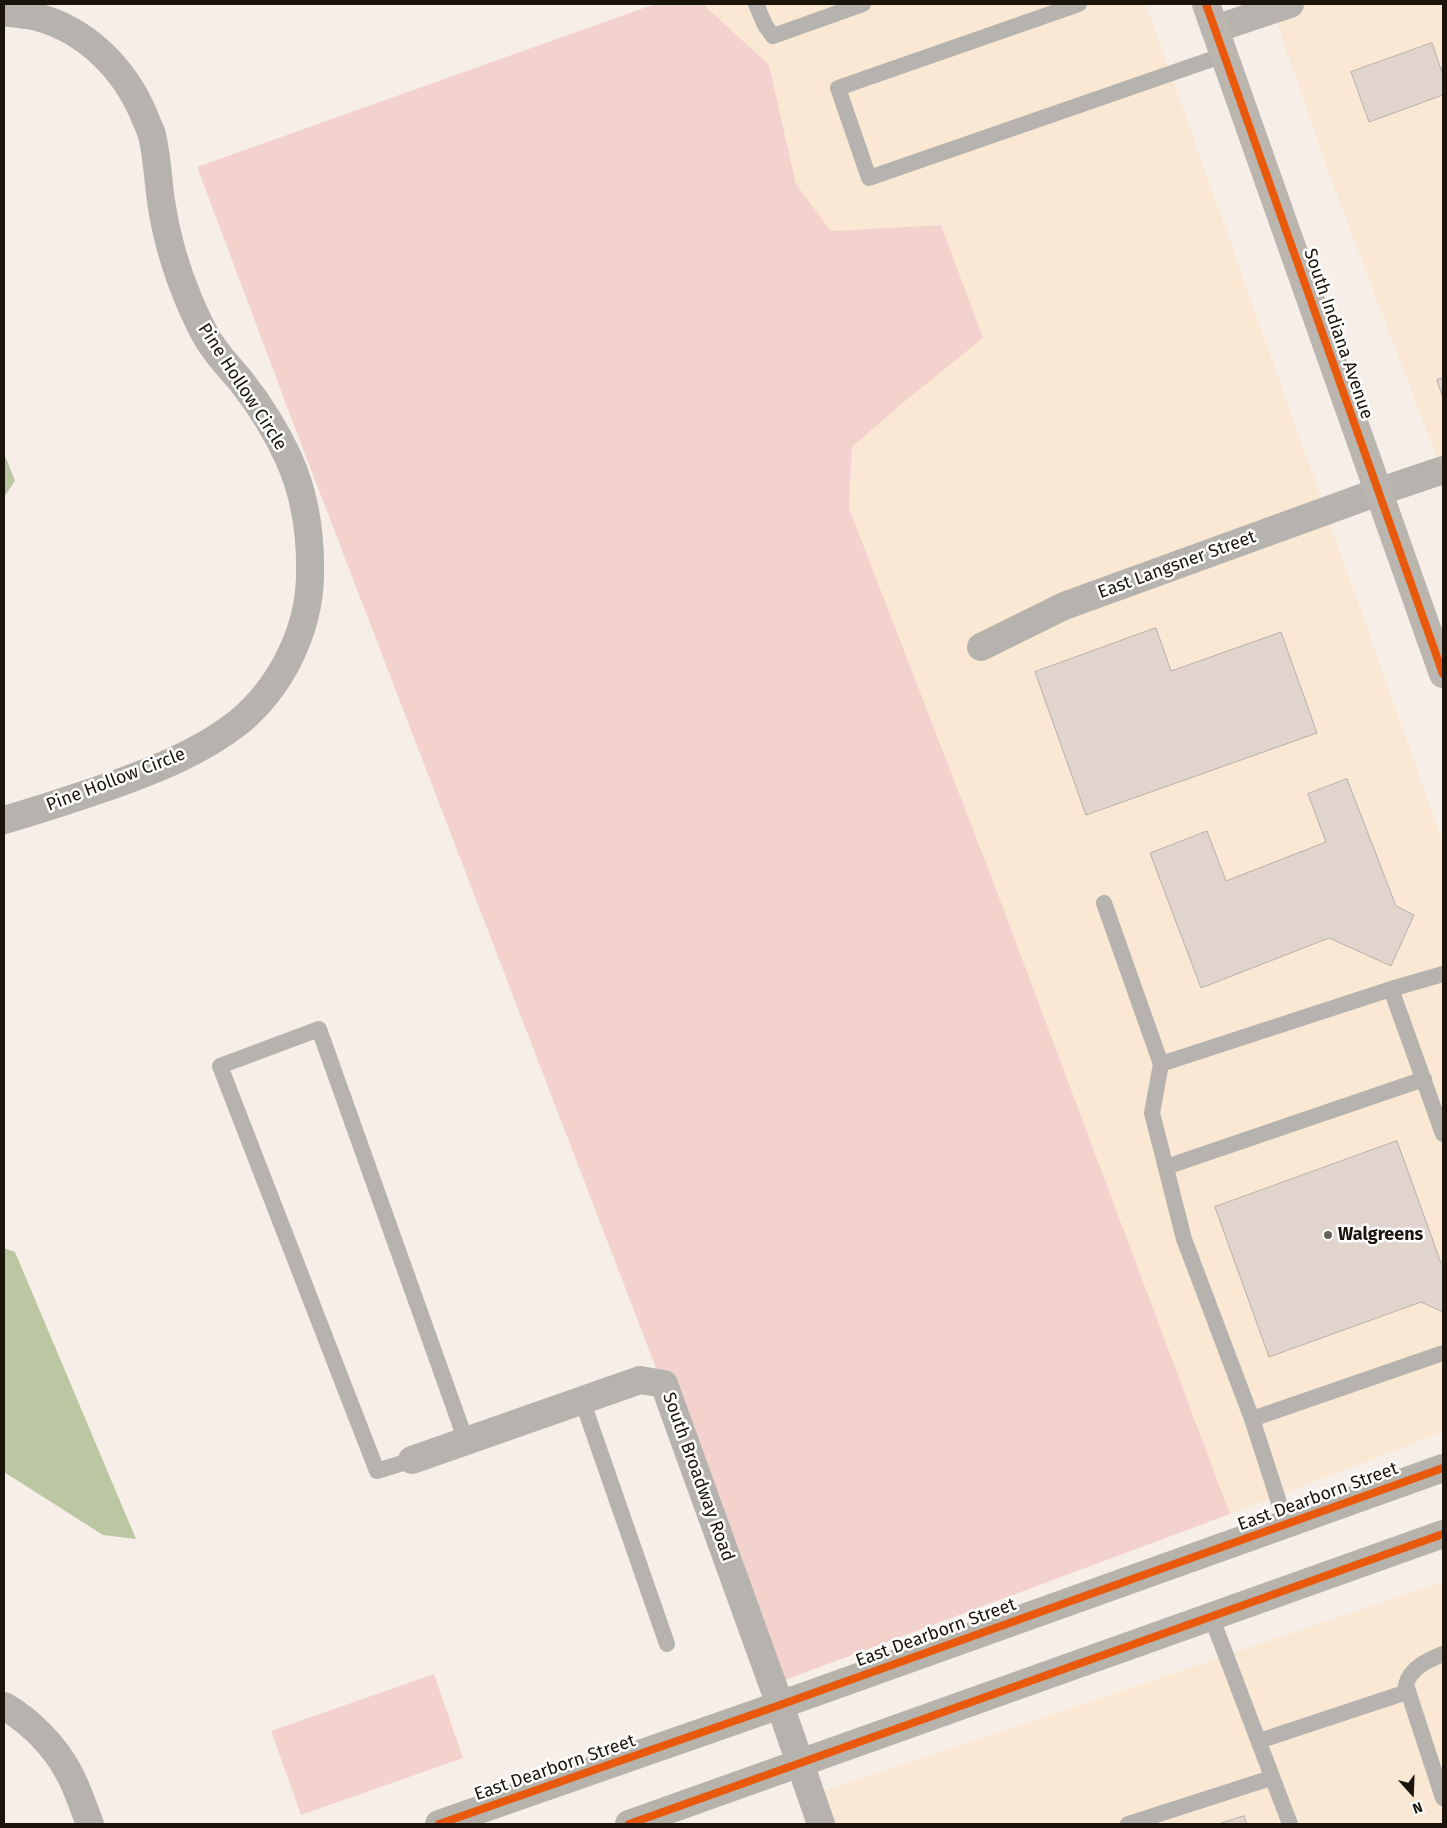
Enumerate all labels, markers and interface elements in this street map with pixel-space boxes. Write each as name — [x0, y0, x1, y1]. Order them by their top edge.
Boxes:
street label: South Indiana Avenue — [1299, 246, 1377, 422]
street label: Pine Hollow Circle — [193, 319, 291, 455]
street label: East Langsner Street — [1095, 526, 1259, 604]
street label: Pine Hollow Circle — [43, 744, 189, 816]
place label: Walgreens — [1338, 1224, 1423, 1246]
marker: Walgreens — [1322, 1229, 1334, 1241]
street label: South Broadway Road — [657, 1390, 739, 1564]
street label: East Dearborn Street — [1235, 1458, 1401, 1536]
street label: East Dearborn Street — [853, 1594, 1019, 1672]
street label: East Dearborn Street — [472, 1730, 638, 1806]
north arrow — [1387, 1768, 1437, 1818]
text: N — [1410, 1798, 1425, 1817]

